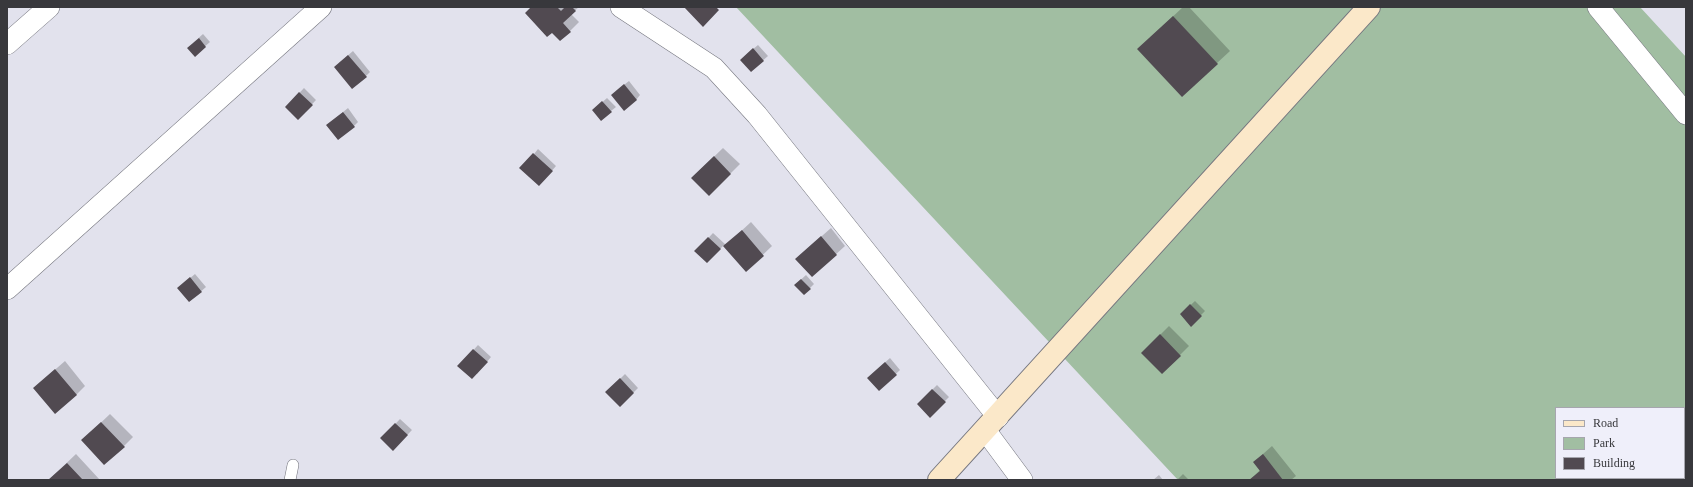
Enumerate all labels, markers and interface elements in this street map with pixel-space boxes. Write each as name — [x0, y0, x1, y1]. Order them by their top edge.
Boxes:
legend — [1555, 407, 1685, 479]
text: Road — [1593, 416, 1618, 430]
text: Park — [1593, 436, 1615, 450]
text: Building — [1593, 456, 1635, 470]

